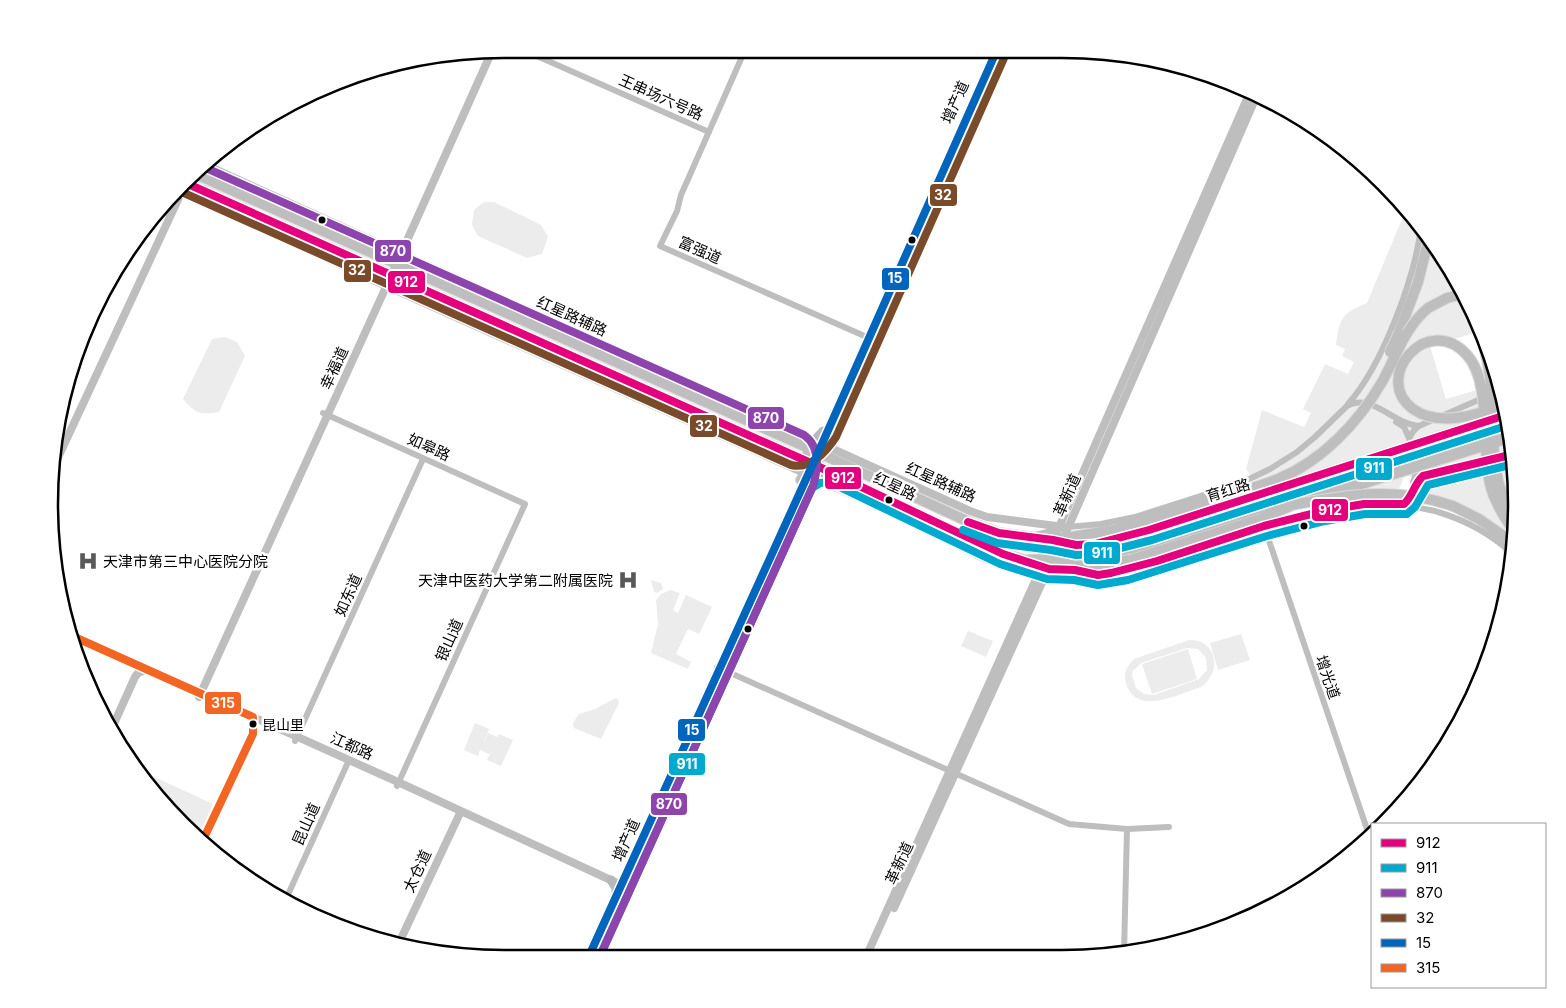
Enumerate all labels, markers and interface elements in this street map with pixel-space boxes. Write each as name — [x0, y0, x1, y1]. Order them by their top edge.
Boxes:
street label: 王串场六号路 — [616, 70, 706, 124]
street label: 增产道 — [937, 78, 973, 126]
line badge: 32 — [929, 183, 958, 207]
text: 32 — [934, 186, 952, 203]
unlabelled marker — [317, 215, 327, 225]
street label: 富强道 — [676, 232, 724, 268]
unlabelled marker — [907, 235, 917, 245]
line badge: 870 — [374, 239, 412, 263]
text: 870 — [380, 242, 406, 259]
line badge: 32 — [343, 259, 372, 283]
text: 32 — [348, 261, 366, 278]
line badge: 15 — [881, 267, 910, 291]
text: 15 — [888, 269, 903, 286]
line badge: 912 — [387, 270, 426, 294]
text: 912 — [394, 273, 418, 290]
street label: 红星路辅路 — [534, 292, 610, 340]
street label: 幸福道 — [316, 344, 352, 392]
line badge: 870 — [747, 406, 785, 430]
text: 870 — [753, 409, 779, 426]
line badge: 32 — [689, 414, 718, 438]
text: 32 — [695, 417, 713, 434]
street label: 如皋路 — [405, 429, 453, 465]
line badge: 911 — [1355, 457, 1393, 481]
street label: 红星路辅路 — [903, 458, 979, 506]
text: 911 — [1363, 459, 1385, 476]
line badge: 912 — [824, 466, 862, 490]
street label: 红星路 — [871, 468, 919, 504]
text: 912 — [831, 469, 855, 486]
street label: 革新道 — [1049, 471, 1085, 519]
street label: 育红路 — [1204, 474, 1252, 506]
unlabelled marker — [884, 495, 894, 505]
line badge: 912 — [1311, 498, 1349, 522]
text: 912 — [1318, 501, 1342, 518]
unlabelled marker — [1299, 521, 1309, 531]
line badge: 911 — [1083, 541, 1121, 565]
text: 911 — [1091, 544, 1113, 561]
hospital icon: 天津市第三中心医院分院 — [77, 550, 99, 572]
place label: 天津市第三中心医院分院 — [103, 552, 268, 571]
hospital icon: 天津中医药大学第二附属医院 — [617, 569, 639, 591]
street label: 如东道 — [330, 571, 366, 619]
place label: 天津中医药大学第二附属医院 — [418, 571, 613, 590]
street label: 银山道 — [431, 616, 467, 664]
unlabelled marker — [743, 624, 753, 634]
street label: 增光道 — [1312, 653, 1344, 701]
line badge: 315 — [204, 691, 242, 715]
text: 315 — [211, 694, 235, 711]
place label: 昆山里 — [262, 716, 304, 733]
line badge: 15 — [677, 718, 706, 742]
marker: 昆山里 — [248, 719, 258, 729]
text: 15 — [685, 721, 700, 738]
street label: 江都路 — [328, 728, 376, 764]
line badge: 911 — [668, 752, 706, 776]
text: 911 — [676, 755, 698, 772]
line badge: 870 — [650, 792, 688, 816]
text: 870 — [656, 795, 682, 812]
street label: 昆山道 — [288, 800, 324, 848]
street label: 增产道 — [608, 816, 644, 864]
legend — [1371, 823, 1546, 988]
text: 912 — [1416, 833, 1441, 852]
street label: 革新道 — [881, 839, 917, 887]
street label: 太仓道 — [399, 847, 435, 895]
text: 911 — [1416, 858, 1438, 877]
text: 870 — [1416, 883, 1443, 902]
text: 32 — [1416, 908, 1434, 927]
text: 15 — [1416, 933, 1431, 952]
text: 315 — [1416, 958, 1441, 977]

